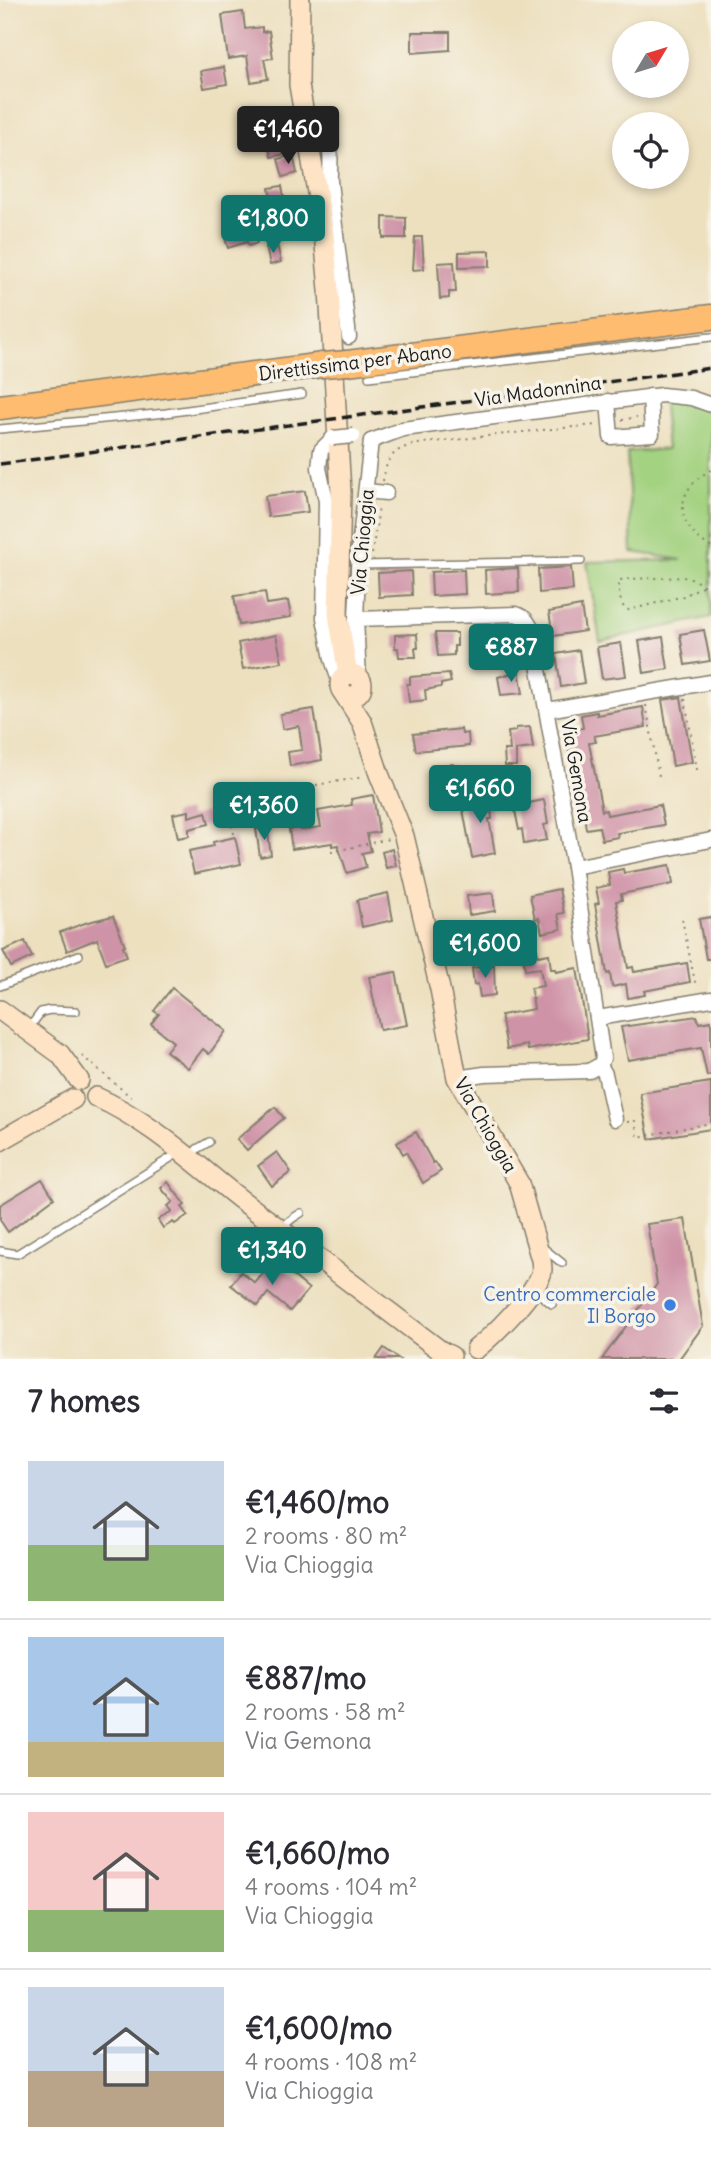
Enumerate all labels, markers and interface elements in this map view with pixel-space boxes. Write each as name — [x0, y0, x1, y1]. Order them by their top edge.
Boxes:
north arrow — [612, 21, 690, 98]
map controls — [612, 21, 689, 189]
pin: €1,460 — [231, 106, 345, 166]
button: locate — [612, 112, 689, 189]
text: €1,460 — [253, 114, 323, 143]
pin: €1,800 — [216, 196, 330, 255]
text: €1,800 — [237, 203, 309, 232]
street label: Direttissima per Abano — [257, 338, 453, 386]
street label: Via Madonnina — [473, 370, 603, 412]
street label: Via Chioggia — [345, 488, 379, 596]
pin: €887 — [470, 624, 552, 684]
text: €887 — [485, 632, 537, 661]
street label: Via Gemona — [556, 717, 598, 825]
pin: €1,660 — [423, 766, 537, 825]
text: €1,660 — [445, 773, 515, 802]
pin: €1,360 — [207, 782, 321, 842]
text: €1,360 — [229, 790, 299, 819]
pin: €1,600 — [428, 920, 542, 980]
text: €1,600 — [449, 928, 521, 957]
street label: Via Chioggia — [449, 1073, 523, 1177]
pin: €1,340 — [215, 1228, 329, 1287]
text: €1,340 — [237, 1235, 307, 1264]
place label: Centro commerciale Il Borgo — [483, 1282, 656, 1328]
marker: Centro commerciale Il Borgo — [662, 1297, 678, 1313]
text: 7 homes — [28, 1382, 140, 1420]
icon: filters — [645, 1382, 683, 1420]
text: €1,460/mo — [245, 1483, 389, 1521]
icon: home — [84, 1489, 168, 1573]
text: 2 rooms · 80 m² — [245, 1521, 407, 1550]
text: Via Chioggia — [245, 1550, 374, 1579]
text: €887/mo — [245, 1659, 366, 1697]
icon: home — [84, 1665, 168, 1749]
text: 2 rooms · 58 m² — [245, 1697, 406, 1726]
text: Via Gemona — [245, 1726, 372, 1755]
text: €1,660/mo — [245, 1834, 390, 1872]
icon: home — [84, 1840, 168, 1924]
text: 4 rooms · 104 m² — [245, 1872, 417, 1901]
text: Via Chioggia — [245, 1901, 374, 1930]
text: €1,600/mo — [245, 2009, 392, 2047]
icon: home — [84, 2015, 168, 2099]
text: 4 rooms · 108 m² — [245, 2047, 417, 2076]
text: Via Chioggia — [245, 2076, 374, 2105]

